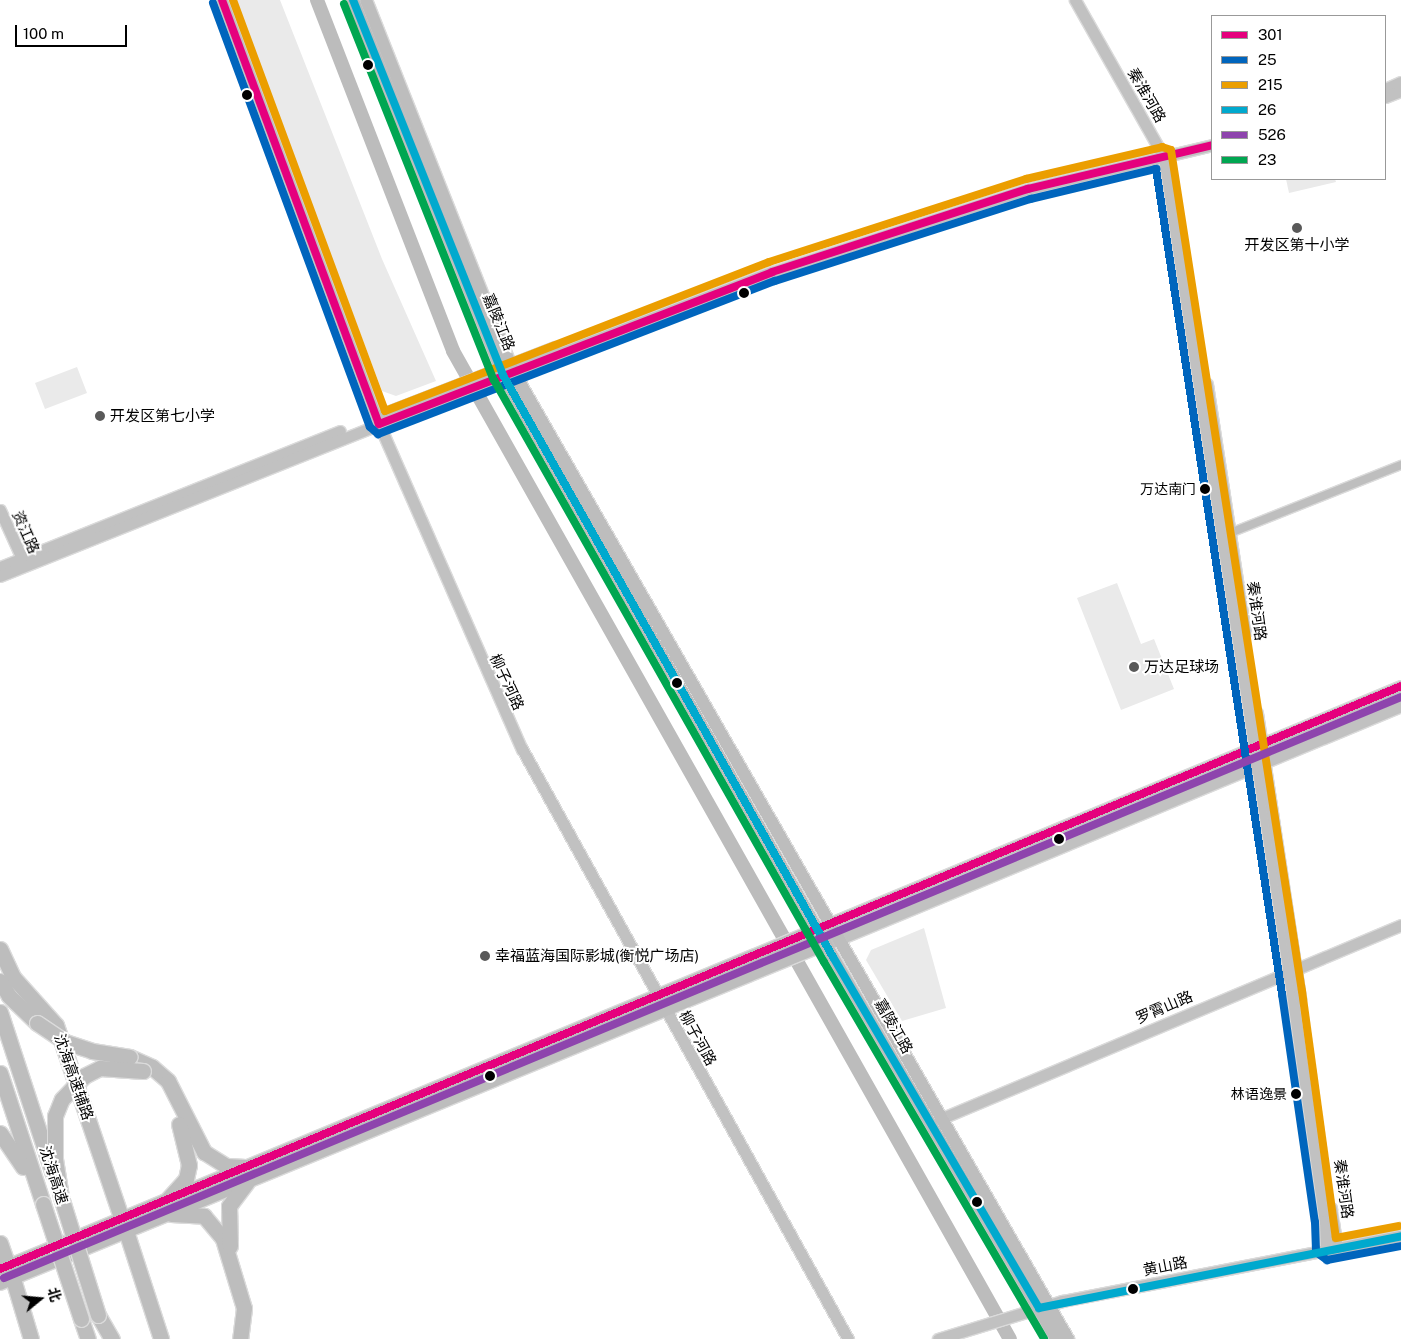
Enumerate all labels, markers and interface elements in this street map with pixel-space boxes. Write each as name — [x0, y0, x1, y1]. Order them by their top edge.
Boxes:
scale bar — [18, 15, 130, 47]
legend — [1211, 15, 1386, 180]
text: 100 m — [23, 25, 64, 42]
text: 301 — [1258, 26, 1283, 43]
text: 25 — [1258, 51, 1277, 68]
unlabelled marker — [363, 60, 373, 70]
street label: 秦淮河路 — [1124, 65, 1170, 125]
text: 215 — [1258, 76, 1283, 93]
unlabelled marker — [242, 90, 252, 100]
text: 26 — [1258, 101, 1276, 118]
text: 526 — [1258, 126, 1286, 143]
text: 23 — [1258, 151, 1276, 168]
marker: 开发区第十小学 — [1291, 222, 1303, 234]
place label: 开发区第十小学 — [1245, 236, 1349, 254]
unlabelled marker — [739, 288, 749, 298]
street label: 嘉陵江路 — [479, 291, 519, 353]
place label: 开发区第七小学 — [110, 407, 215, 425]
marker: 开发区第七小学 — [94, 410, 106, 422]
place label: 万达南门 — [1140, 481, 1196, 497]
marker: 万达南门 — [1200, 484, 1210, 494]
street label: 资江路 — [9, 508, 43, 556]
street label: 秦淮河路 — [1244, 580, 1270, 642]
street label: 柳子河路 — [486, 651, 528, 713]
place label: 万达足球场 — [1144, 658, 1219, 676]
marker: 万达足球场 — [1128, 661, 1140, 673]
unlabelled marker — [672, 678, 682, 688]
unlabelled marker — [1054, 834, 1064, 844]
place label: 幸福蓝海国际影城(衡悦广场店) — [495, 947, 699, 965]
marker: 幸福蓝海国际影城(衡悦广场店) — [479, 950, 491, 962]
street label: 罗霄山路 — [1133, 987, 1195, 1027]
street label: 嘉陵江路 — [871, 996, 917, 1056]
street label: 柳子河路 — [676, 1007, 720, 1069]
street label: 沈海高速辅路 — [51, 1032, 97, 1122]
unlabelled marker — [485, 1071, 495, 1081]
place label: 林语逸景 — [1231, 1086, 1287, 1102]
marker: 林语逸景 — [1291, 1089, 1301, 1099]
street label: 沈海高速 — [36, 1144, 72, 1206]
street label: 秦淮河路 — [1331, 1158, 1357, 1220]
unlabelled marker — [972, 1197, 982, 1207]
street label: 黄山路 — [1141, 1253, 1189, 1279]
north arrow — [15, 1274, 65, 1324]
unlabelled marker — [1128, 1284, 1138, 1294]
text: 北 — [45, 1286, 64, 1304]

